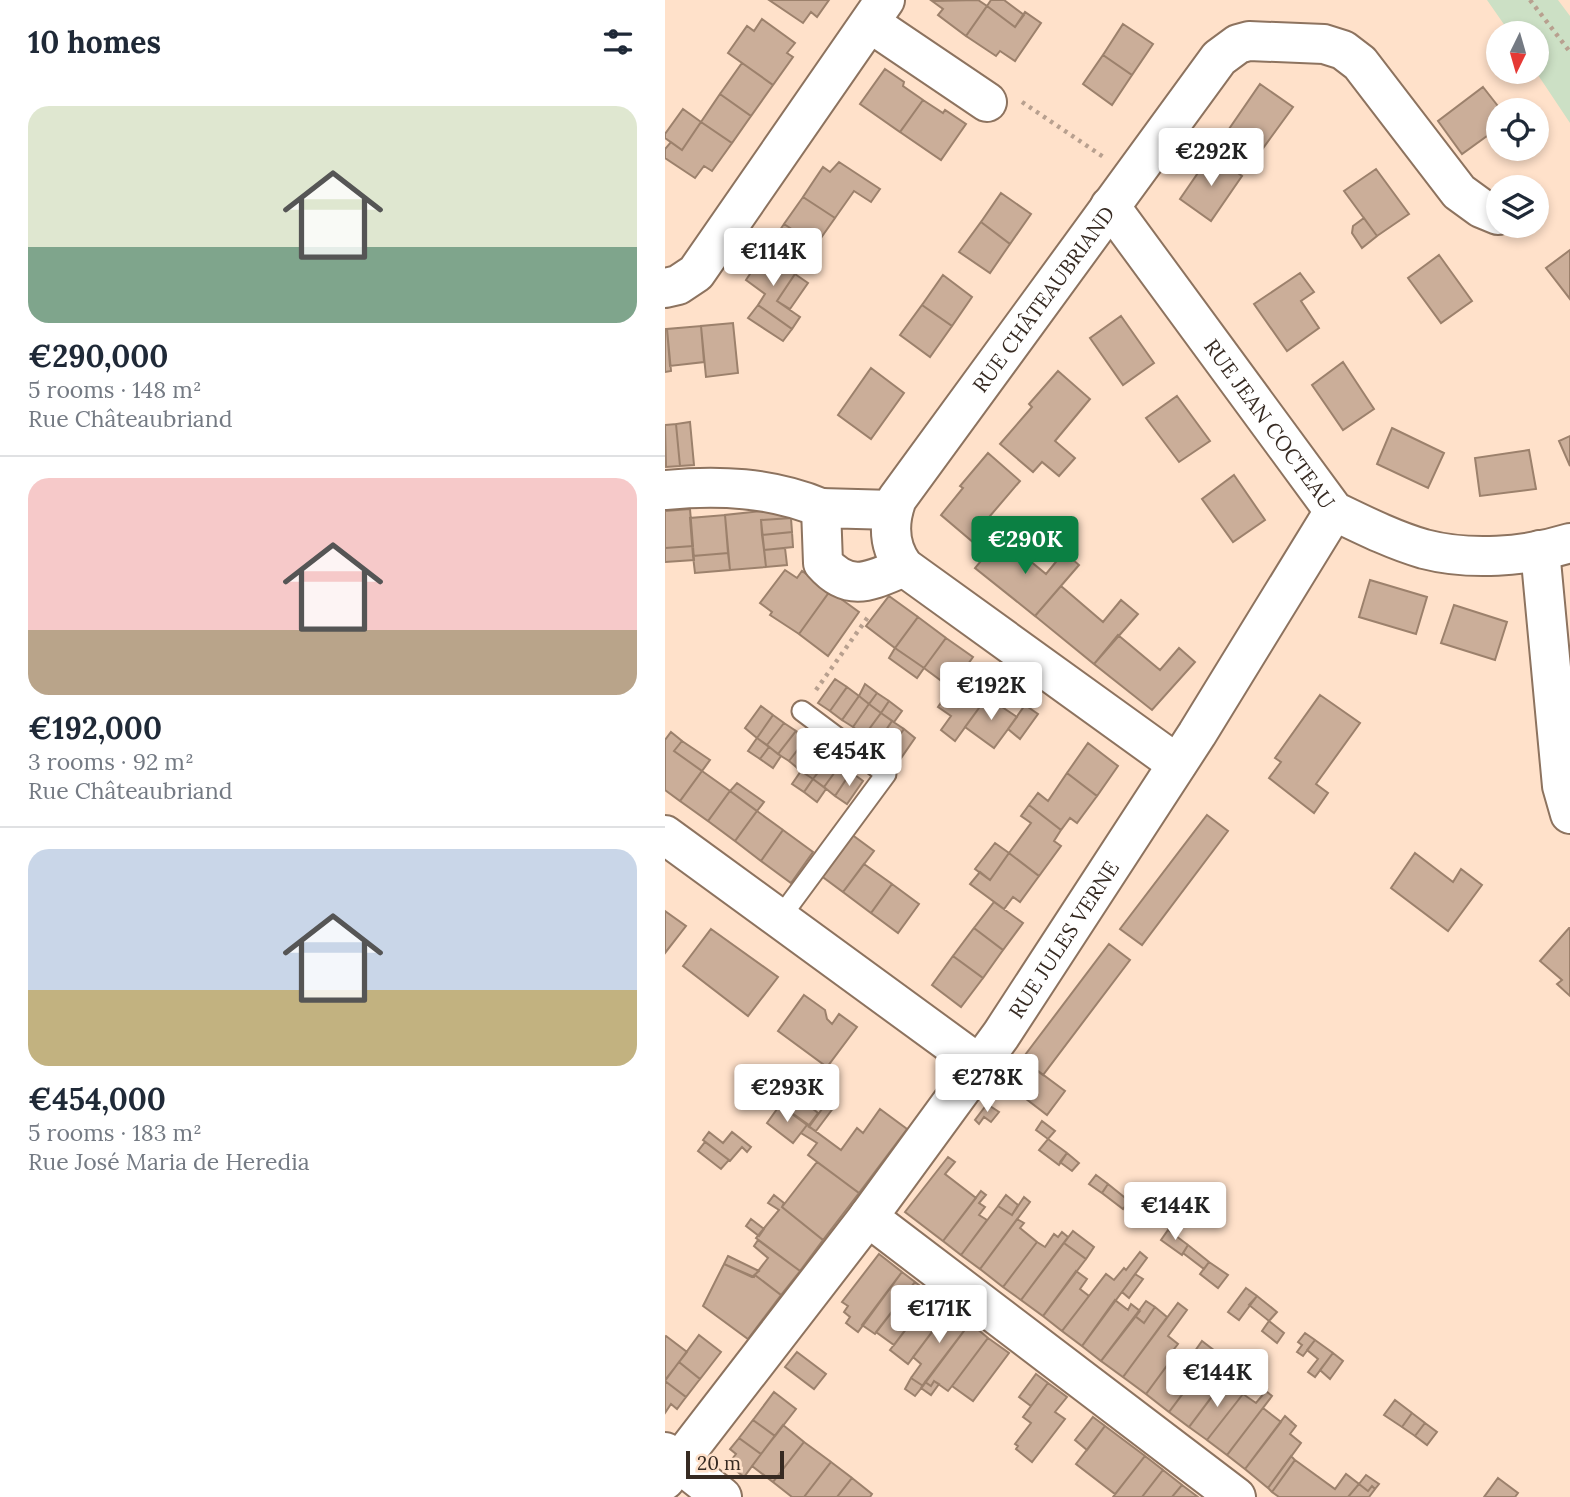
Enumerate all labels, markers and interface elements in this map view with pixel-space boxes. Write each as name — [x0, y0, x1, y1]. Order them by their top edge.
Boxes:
north arrow — [1486, 21, 1549, 84]
map controls — [1486, 21, 1549, 238]
text: 10 homes — [28, 23, 161, 61]
icon: filters — [599, 23, 637, 61]
button: locate — [1486, 98, 1549, 161]
pin: €292K — [1162, 128, 1260, 188]
text: €292K — [1175, 136, 1247, 165]
icon: home — [270, 152, 396, 278]
button: layers — [1486, 175, 1549, 238]
street label: RUE CHÂTEAUBRIAND — [966, 200, 1120, 397]
pin: €114K — [724, 229, 822, 288]
text: €114K — [740, 236, 806, 265]
street label: RUE JEAN COCTEAU — [1199, 333, 1341, 514]
text: €290,000 — [28, 337, 168, 375]
text: 5 rooms · 148 m² — [28, 375, 202, 404]
text: Rue Châteaubriand — [28, 404, 232, 433]
pin: €290K — [976, 516, 1074, 576]
icon: home — [270, 524, 396, 650]
text: €290K — [987, 524, 1063, 553]
pin: €192K — [942, 662, 1040, 722]
text: €192K — [956, 670, 1026, 699]
text: €192,000 — [28, 709, 162, 747]
pin: €454K — [800, 728, 898, 788]
text: €454K — [813, 736, 885, 765]
text: 3 rooms · 92 m² — [28, 747, 194, 776]
text: Rue Châteaubriand — [28, 776, 232, 805]
street label: RUE JULES VERNE — [1002, 855, 1125, 1023]
icon: home — [270, 895, 396, 1021]
pin: €278K — [938, 1054, 1036, 1114]
text: €278K — [951, 1062, 1023, 1091]
pin: €293K — [738, 1064, 836, 1124]
text: €293K — [750, 1072, 824, 1101]
text: €454,000 — [28, 1080, 166, 1118]
text: 5 rooms · 183 m² — [28, 1118, 202, 1147]
text: Rue José Maria de Heredia — [28, 1147, 310, 1176]
pin: €144K — [1126, 1182, 1224, 1242]
text: €144K — [1140, 1190, 1210, 1219]
pin: €171K — [890, 1286, 988, 1345]
text: €171K — [907, 1293, 971, 1322]
pin: €144K — [1168, 1350, 1266, 1409]
text: €144K — [1182, 1357, 1252, 1386]
scale bar — [686, 1448, 784, 1480]
text: 20 m — [697, 1451, 741, 1475]

